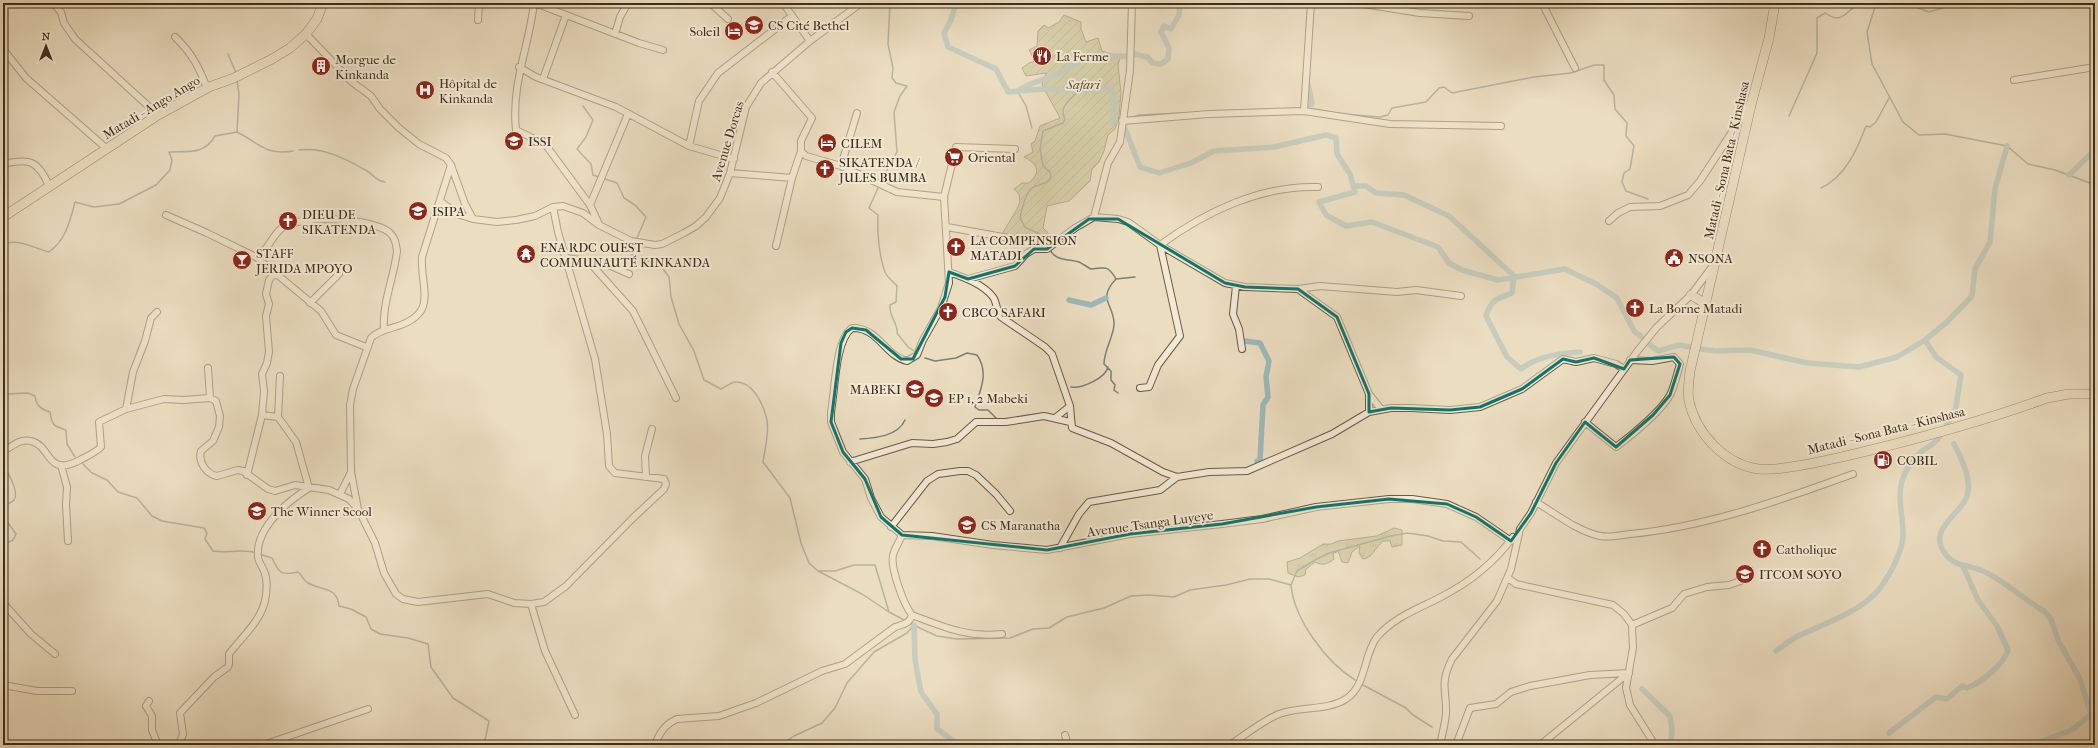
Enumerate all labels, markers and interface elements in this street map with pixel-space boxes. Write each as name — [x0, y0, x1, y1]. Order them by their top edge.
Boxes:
school or university icon: CS Cité Bethel — [743, 14, 765, 36]
place label: CS Cité Bethel — [768, 18, 850, 33]
hotel icon: Soleil — [723, 20, 745, 42]
place label: Soleil — [689, 24, 720, 39]
north arrow — [26, 26, 66, 66]
text: N — [42, 30, 51, 43]
restaurant icon: La Ferme — [1031, 45, 1053, 67]
place label: La Ferme — [1056, 49, 1109, 64]
place label: Morgue de Kinkanda — [335, 52, 396, 82]
building icon: Morgue de Kinkanda — [310, 55, 332, 77]
street label: Matadi - Ango Ango — [100, 72, 203, 142]
place label: Hôpital de Kinkanda — [439, 76, 498, 106]
park label: Safari — [1065, 77, 1101, 92]
hospital icon: Hôpital de Kinkanda — [414, 79, 436, 101]
street label: Matadi - Sona Bata - Kinshasa — [1701, 79, 1752, 241]
street label: Avenue Dorcas — [708, 99, 747, 184]
school or university icon: ISSI — [503, 130, 525, 152]
hotel icon: CILEM — [816, 132, 838, 154]
place label: ISSI — [528, 134, 552, 149]
place label: CILEM — [841, 136, 883, 151]
supermarket icon: Oriental — [943, 146, 965, 168]
place label: Oriental — [968, 150, 1016, 165]
place label: SIKATENDA / JULES BUMBA — [838, 155, 927, 185]
church icon: SIKATENDA / JULES BUMBA — [814, 158, 836, 180]
school or university icon: ISIPA — [407, 200, 429, 222]
place label: ISIPA — [432, 204, 465, 219]
place label: DIEU DE SIKATENDA — [302, 207, 377, 237]
church icon: DIEU DE SIKATENDA — [277, 210, 299, 232]
place label: LA COMPENSION MATADI — [970, 233, 1077, 263]
church icon: LA COMPENSION MATADI — [945, 236, 967, 258]
place label: ENA RDC OUEST COMMUNAUTÉ KINKANDA — [540, 240, 711, 270]
temple icon: ENA RDC OUEST COMMUNAUTÉ KINKANDA — [515, 243, 537, 265]
place label: STAFF JERIDA MPOYO — [255, 246, 353, 276]
public building icon: NSONA — [1663, 247, 1685, 269]
bar icon: STAFF JERIDA MPOYO — [231, 249, 253, 271]
place label: NSONA — [1688, 251, 1733, 266]
church icon: La Borne Matadi — [1624, 297, 1646, 319]
church icon: CBCO SAFARI — [937, 301, 959, 323]
place label: La Borne Matadi — [1649, 301, 1742, 316]
place label: CBCO SAFARI — [962, 305, 1046, 320]
school or university icon: MABEKI — [904, 378, 926, 400]
place label: MABEKI — [850, 382, 901, 397]
school or university icon: EP 1, 2 Mabeki — [923, 387, 945, 409]
place label: EP 1, 2 Mabeki — [948, 391, 1028, 406]
street label: Matadi - Sona Bata - Kinshasa — [1806, 403, 1967, 457]
fuel station icon: COBIL — [1872, 449, 1894, 471]
place label: COBIL — [1897, 453, 1937, 468]
school or university icon: The Winner Scool — [246, 500, 268, 522]
place label: The Winner Scool — [271, 504, 372, 519]
street label: Avenue Tsanga Luyeye — [1085, 507, 1215, 540]
school or university icon: CS Maranatha — [956, 514, 978, 536]
place label: CS Maranatha — [981, 518, 1061, 533]
church icon: Catholique — [1751, 538, 1773, 560]
place label: Catholique — [1776, 542, 1838, 557]
school or university icon: ITCOM SOYO — [1734, 563, 1756, 585]
place label: ITCOM SOYO — [1759, 567, 1842, 582]

